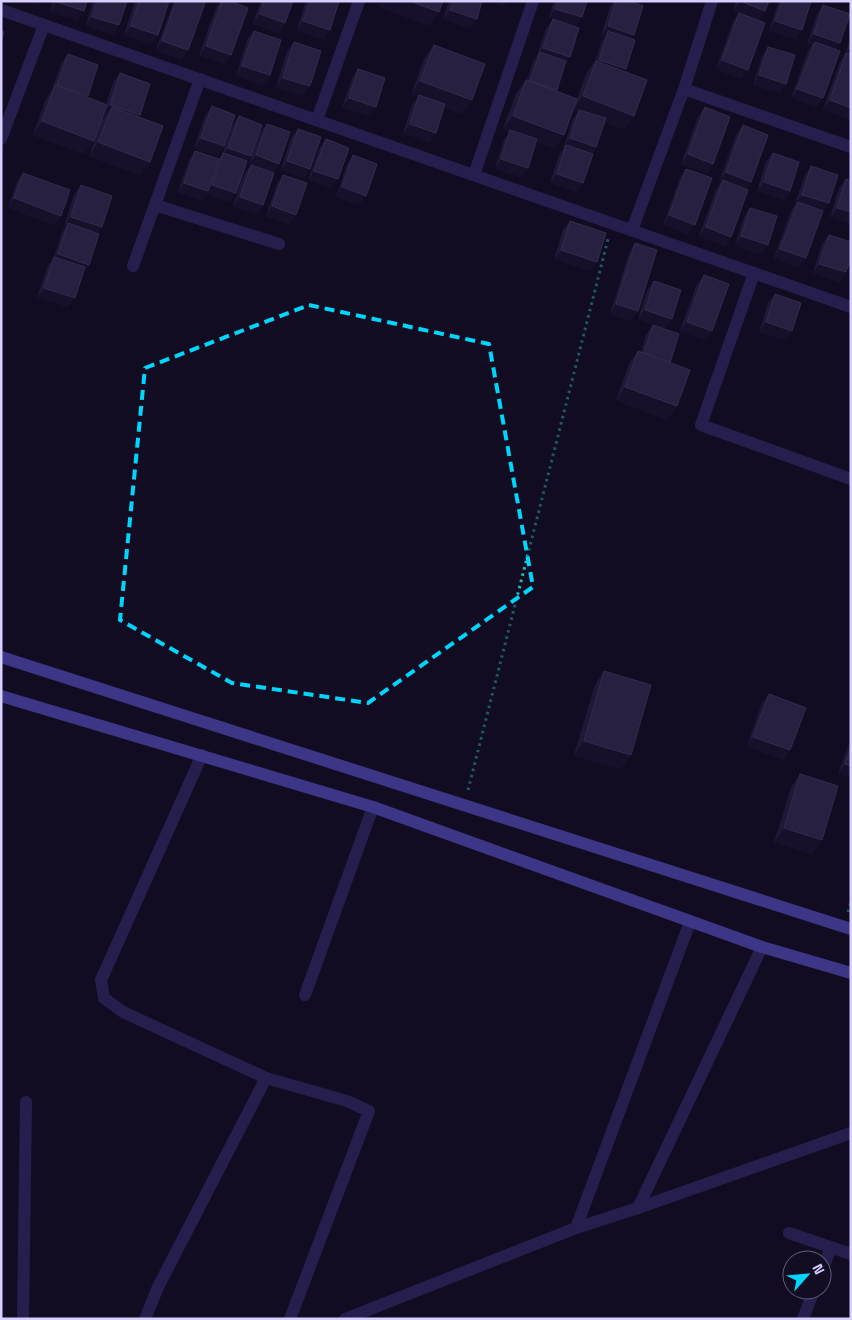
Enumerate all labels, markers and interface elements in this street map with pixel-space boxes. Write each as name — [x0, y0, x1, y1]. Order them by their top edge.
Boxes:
north arrow — [782, 1250, 832, 1300]
text: N — [808, 1261, 829, 1277]

